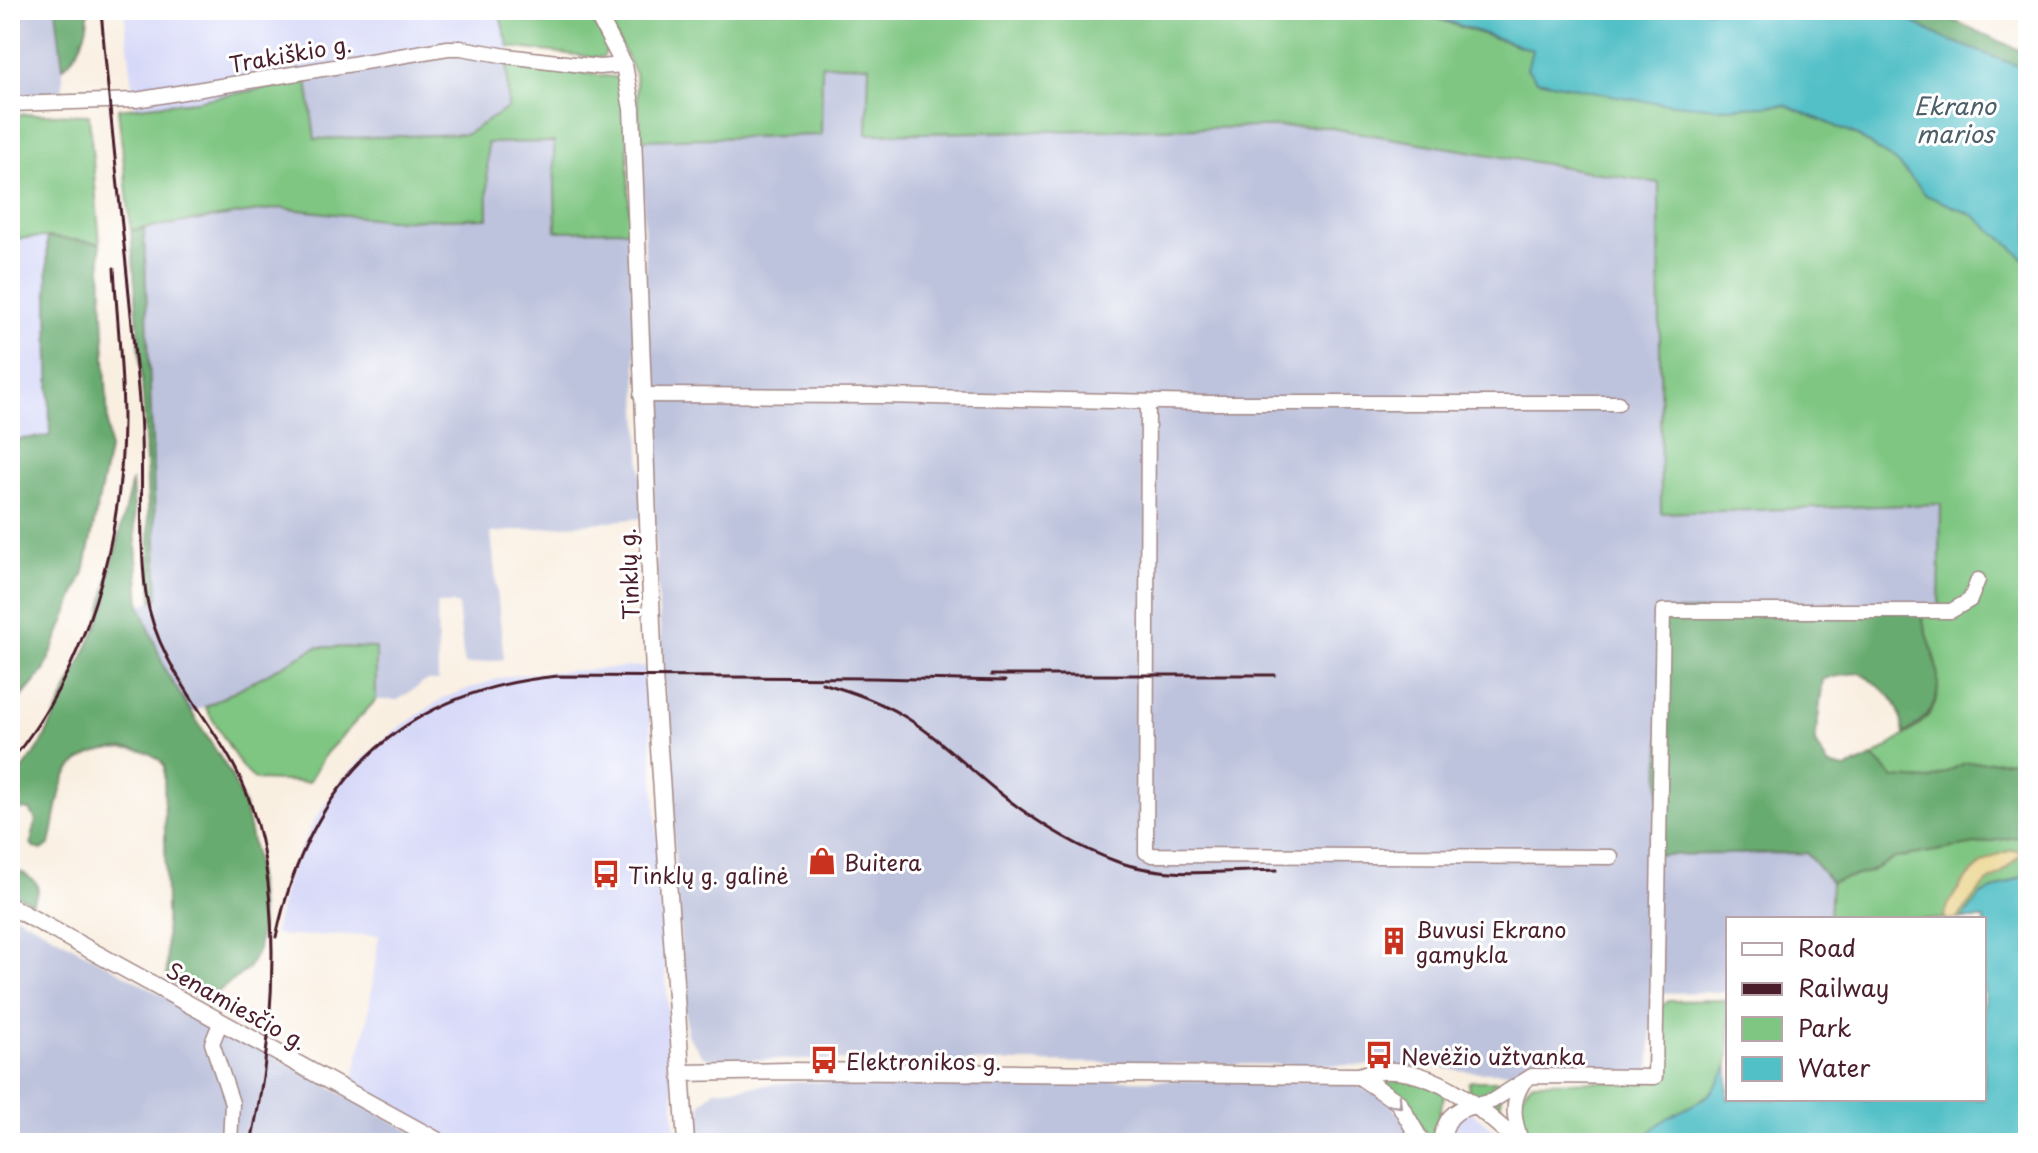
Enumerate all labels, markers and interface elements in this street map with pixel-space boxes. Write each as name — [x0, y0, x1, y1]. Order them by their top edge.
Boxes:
street label: Trakiškio g. — [226, 26, 354, 80]
water label: Ekrano marios — [1914, 87, 1998, 151]
street label: Tinklų g. — [609, 527, 647, 621]
place label: Buitera — [844, 845, 922, 878]
shop icon: Buitera — [807, 846, 837, 876]
place label: Tinklų g. galinė — [628, 858, 789, 891]
bus stop icon: Tinklų g. galinė — [591, 859, 621, 889]
place label: Buvusi Ekrano gamykla — [1416, 912, 1567, 970]
legend — [1726, 917, 1986, 1101]
building icon: Buvusi Ekrano gamykla — [1379, 926, 1409, 956]
text: Road — [1798, 929, 1856, 965]
street label: Senamiesčio g. — [161, 953, 313, 1057]
text: Railway — [1798, 969, 1889, 1005]
text: Park — [1798, 1009, 1852, 1045]
place label: Nevėžio užtvanka — [1401, 1039, 1585, 1072]
bus stop icon: Nevėžio užtvanka — [1364, 1040, 1394, 1070]
place label: Elektronikos g. — [846, 1044, 1001, 1077]
bus stop icon: Elektronikos g. — [809, 1045, 839, 1075]
text: Water — [1798, 1049, 1871, 1085]
one-way arrow — [1388, 1094, 1403, 1108]

